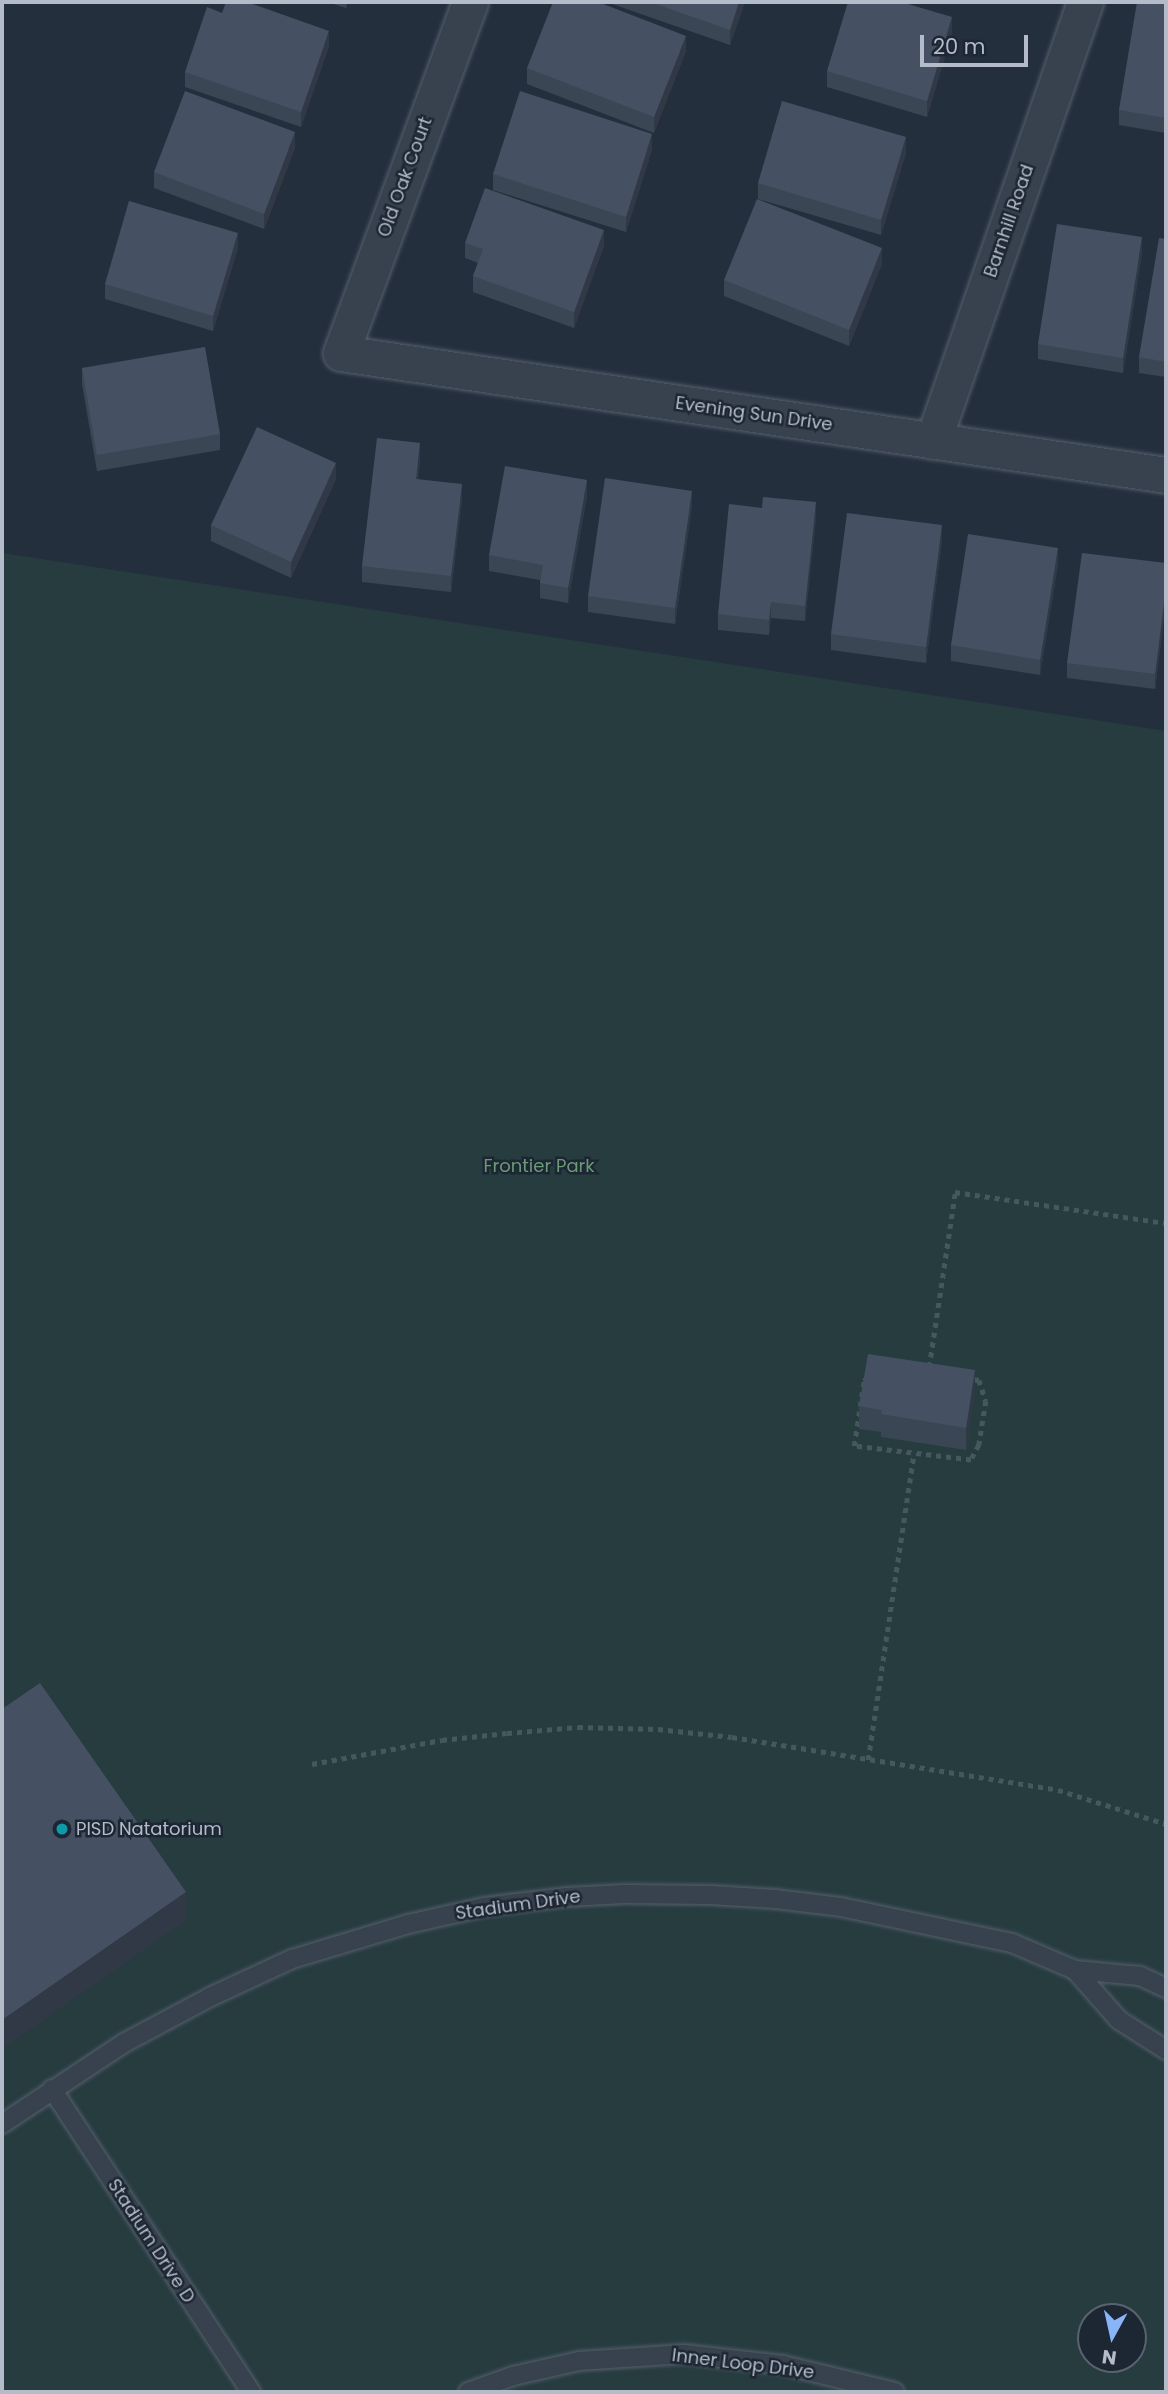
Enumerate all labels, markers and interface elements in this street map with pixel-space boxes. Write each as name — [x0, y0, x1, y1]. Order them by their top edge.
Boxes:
scale bar — [923, 21, 1032, 65]
text: 20 m — [933, 32, 986, 61]
street label: Old Oak Court — [373, 114, 437, 240]
street label: Barnhill Road — [980, 162, 1038, 280]
street label: Evening Sun Drive — [674, 392, 834, 436]
park label: Frontier Park — [483, 1155, 595, 1177]
place label: PISD Natatorium — [76, 1818, 222, 1840]
marker: PISD Natatorium — [54, 1821, 70, 1837]
street label: Stadium Drive — [454, 1886, 582, 1924]
street label: Stadium Drive D — [103, 2175, 199, 2307]
north arrow — [1077, 2303, 1147, 2373]
text: N — [1100, 2343, 1118, 2372]
street label: Inner Loop Drive — [671, 2345, 815, 2383]

